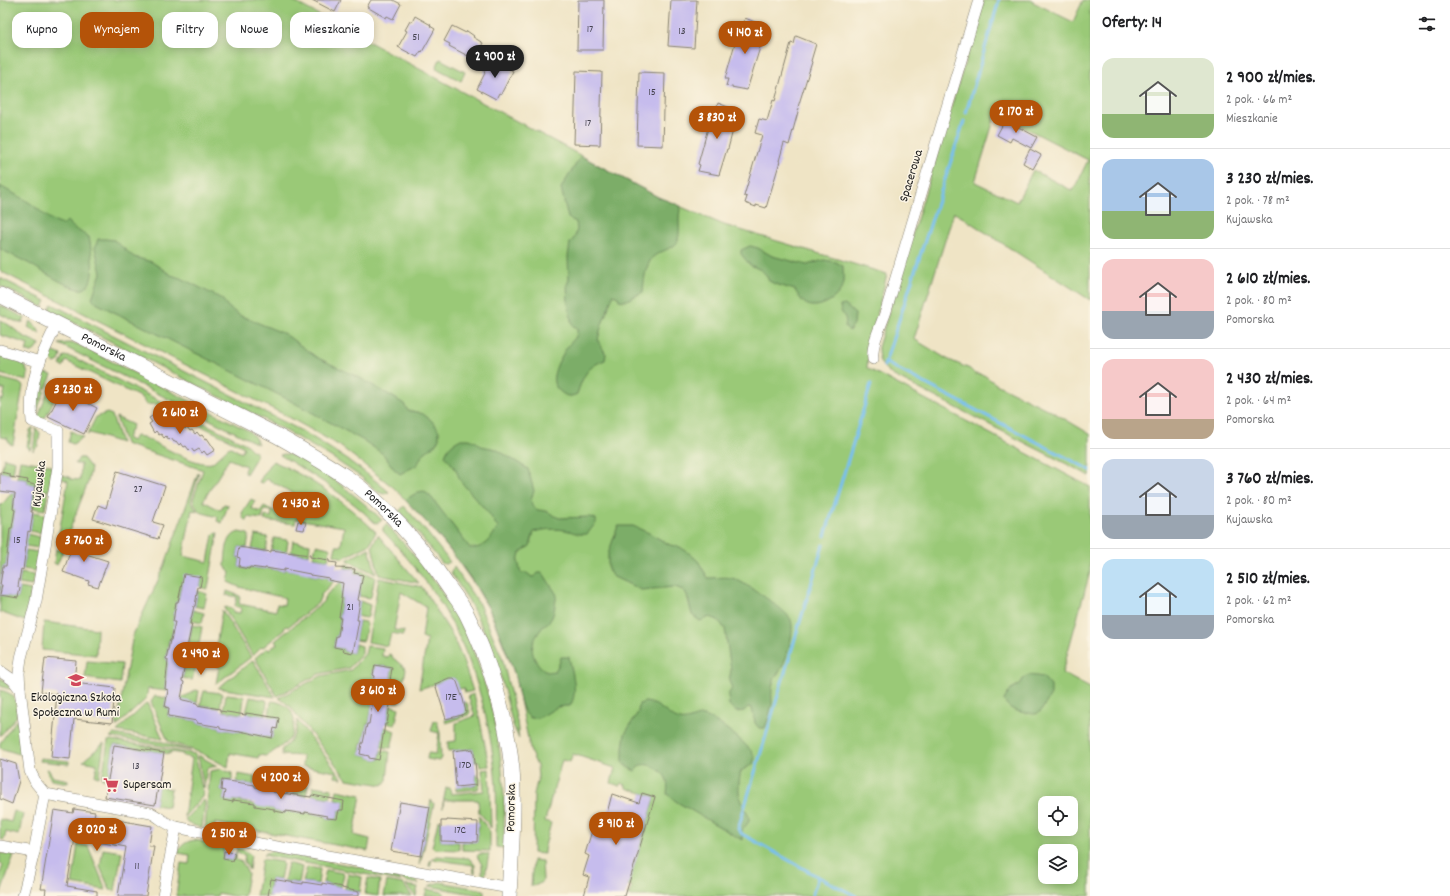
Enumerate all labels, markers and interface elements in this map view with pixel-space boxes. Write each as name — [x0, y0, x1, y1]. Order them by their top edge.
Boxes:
chip: Kupno — [12, 12, 72, 48]
chip: Wynajem — [80, 12, 154, 48]
chip: Filtry — [162, 12, 218, 48]
chip: Nowe — [226, 12, 282, 48]
chip: Mieszkanie — [290, 12, 374, 48]
text: Oferty: 14 — [1102, 12, 1162, 36]
icon: filters — [1416, 13, 1438, 35]
pin: 4 140 zł — [704, 21, 786, 55]
house number: 17 — [587, 22, 593, 38]
house number: 13 — [678, 24, 686, 40]
text: 4 140 zł — [728, 24, 762, 43]
house number: 51 — [412, 30, 420, 46]
pin: 2 900 zł — [454, 45, 536, 79]
text: 2 900 zł — [475, 48, 515, 67]
text: 2 900 zł/mies. — [1226, 67, 1315, 91]
icon: home — [1134, 74, 1182, 122]
house number: 15 — [648, 85, 656, 101]
text: 2 pok. · 66 m² — [1226, 91, 1292, 110]
pin: 2 170 zł — [975, 100, 1057, 134]
text: 2 170 zł — [999, 103, 1033, 122]
pin: 3 830 zł — [676, 106, 758, 140]
text: 3 830 zł — [698, 109, 736, 128]
text: Mieszkanie — [1226, 110, 1278, 129]
house number: 17 — [585, 116, 591, 132]
street label: Spacerowa — [895, 147, 929, 205]
text: 3 230 zł/mies. — [1226, 168, 1313, 192]
icon: home — [1134, 175, 1182, 223]
text: 2 pok. · 78 m² — [1226, 192, 1290, 211]
text: Kujawska — [1226, 211, 1272, 230]
text: 2 610 zł/mies. — [1226, 268, 1310, 292]
icon: home — [1134, 275, 1182, 323]
text: 2 pok. · 80 m² — [1226, 292, 1292, 311]
text: Pomorska — [1226, 311, 1274, 330]
street label: Pomorska — [78, 328, 130, 367]
text: 2 430 zł/mies. — [1226, 368, 1313, 392]
icon: home — [1134, 375, 1182, 423]
pin: 3 230 zł — [32, 378, 114, 412]
text: 3 230 zł — [54, 381, 92, 400]
text: 2 pok. · 64 m² — [1226, 392, 1291, 411]
pin: 2 610 zł — [139, 401, 221, 435]
text: 2 610 zł — [162, 404, 198, 423]
text: Pomorska — [1226, 411, 1274, 430]
street label: Kujawska — [28, 459, 52, 508]
text: 3 760 zł/mies. — [1226, 468, 1313, 492]
icon: home — [1134, 475, 1182, 523]
house number: 27 — [133, 482, 143, 498]
street label: Pomorska — [360, 485, 408, 532]
pin: 2 430 zł — [260, 492, 342, 526]
text: 2 pok. · 80 m² — [1226, 492, 1292, 511]
text: 2 430 zł — [282, 495, 320, 514]
text: Kujawska — [1226, 511, 1272, 530]
pin: 3 760 zł — [43, 529, 125, 563]
text: 3 760 zł — [65, 532, 103, 551]
house number: 15 — [13, 533, 21, 549]
text: 2 510 zł/mies. — [1226, 568, 1310, 592]
icon: home — [1134, 575, 1182, 623]
text: 2 pok. · 62 m² — [1226, 592, 1292, 611]
house number: 21 — [346, 600, 354, 616]
text: Pomorska — [1226, 611, 1274, 630]
pin: 2 490 zł — [160, 642, 242, 676]
text: 2 490 zł — [182, 645, 220, 664]
school or university icon: Ekologiczna Szkoła Społeczna w Rumi — [67, 671, 85, 689]
pin: 3 610 zł — [337, 679, 419, 713]
text: 3 610 zł — [360, 682, 396, 701]
place label: Ekologiczna Szkoła Społeczna w Rumi — [31, 689, 122, 723]
house number: 17E — [445, 690, 457, 706]
house number: 17D — [459, 758, 471, 774]
house number: 13 — [132, 759, 140, 775]
pin: 4 200 zł — [240, 766, 322, 800]
text: 4 200 zł — [261, 769, 301, 788]
supermarket icon: Supersam — [102, 776, 120, 794]
place label: Supersam — [123, 776, 171, 795]
street label: Pomorska — [502, 783, 522, 832]
map controls — [1038, 796, 1078, 884]
button: locate — [1038, 796, 1078, 836]
pin: 3 910 zł — [575, 812, 657, 846]
text: 3 910 zł — [598, 815, 634, 834]
pin: 3 020 zł — [56, 818, 138, 852]
text: 3 020 zł — [77, 821, 117, 840]
pin: 2 510 zł — [188, 822, 270, 856]
house number: 17C — [454, 823, 467, 839]
text: 2 510 zł — [211, 825, 247, 844]
button: layers — [1038, 844, 1078, 884]
house number: 11 — [135, 859, 139, 875]

